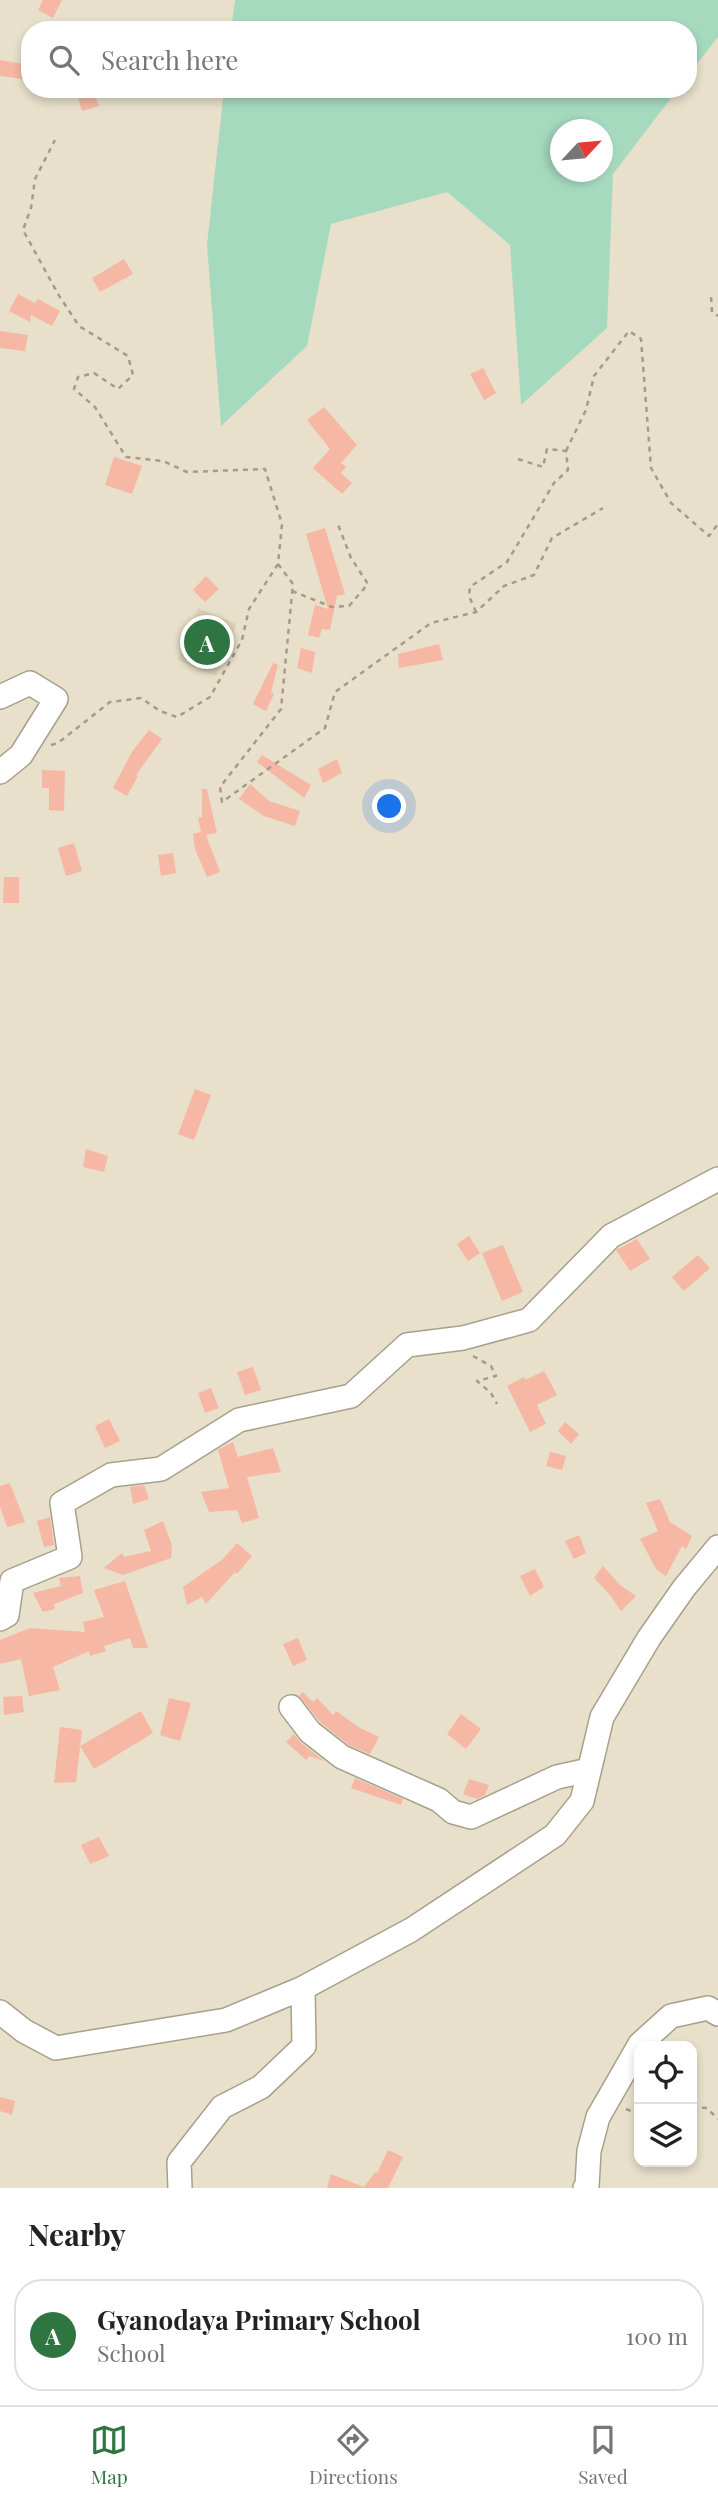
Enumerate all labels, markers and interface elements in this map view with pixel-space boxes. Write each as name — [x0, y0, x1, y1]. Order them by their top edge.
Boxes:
search box — [21, 21, 697, 98]
icon: search — [45, 41, 83, 79]
text: Search here — [101, 42, 238, 77]
north arrow — [550, 119, 613, 182]
pin: A — [184, 616, 230, 668]
your location — [372, 789, 406, 823]
map controls — [634, 2041, 697, 2167]
button: locate — [634, 2041, 697, 2104]
button: layers — [634, 2104, 697, 2167]
text: Nearby — [28, 2214, 126, 2254]
text: Gyanodaya Primary School — [97, 2302, 421, 2337]
text: A — [45, 2320, 61, 2351]
text: 100 m — [626, 2320, 688, 2351]
text: School — [97, 2337, 166, 2368]
tab: Map — [90, 2421, 128, 2489]
tab: Directions — [309, 2421, 398, 2489]
tab: Saved — [578, 2421, 628, 2489]

